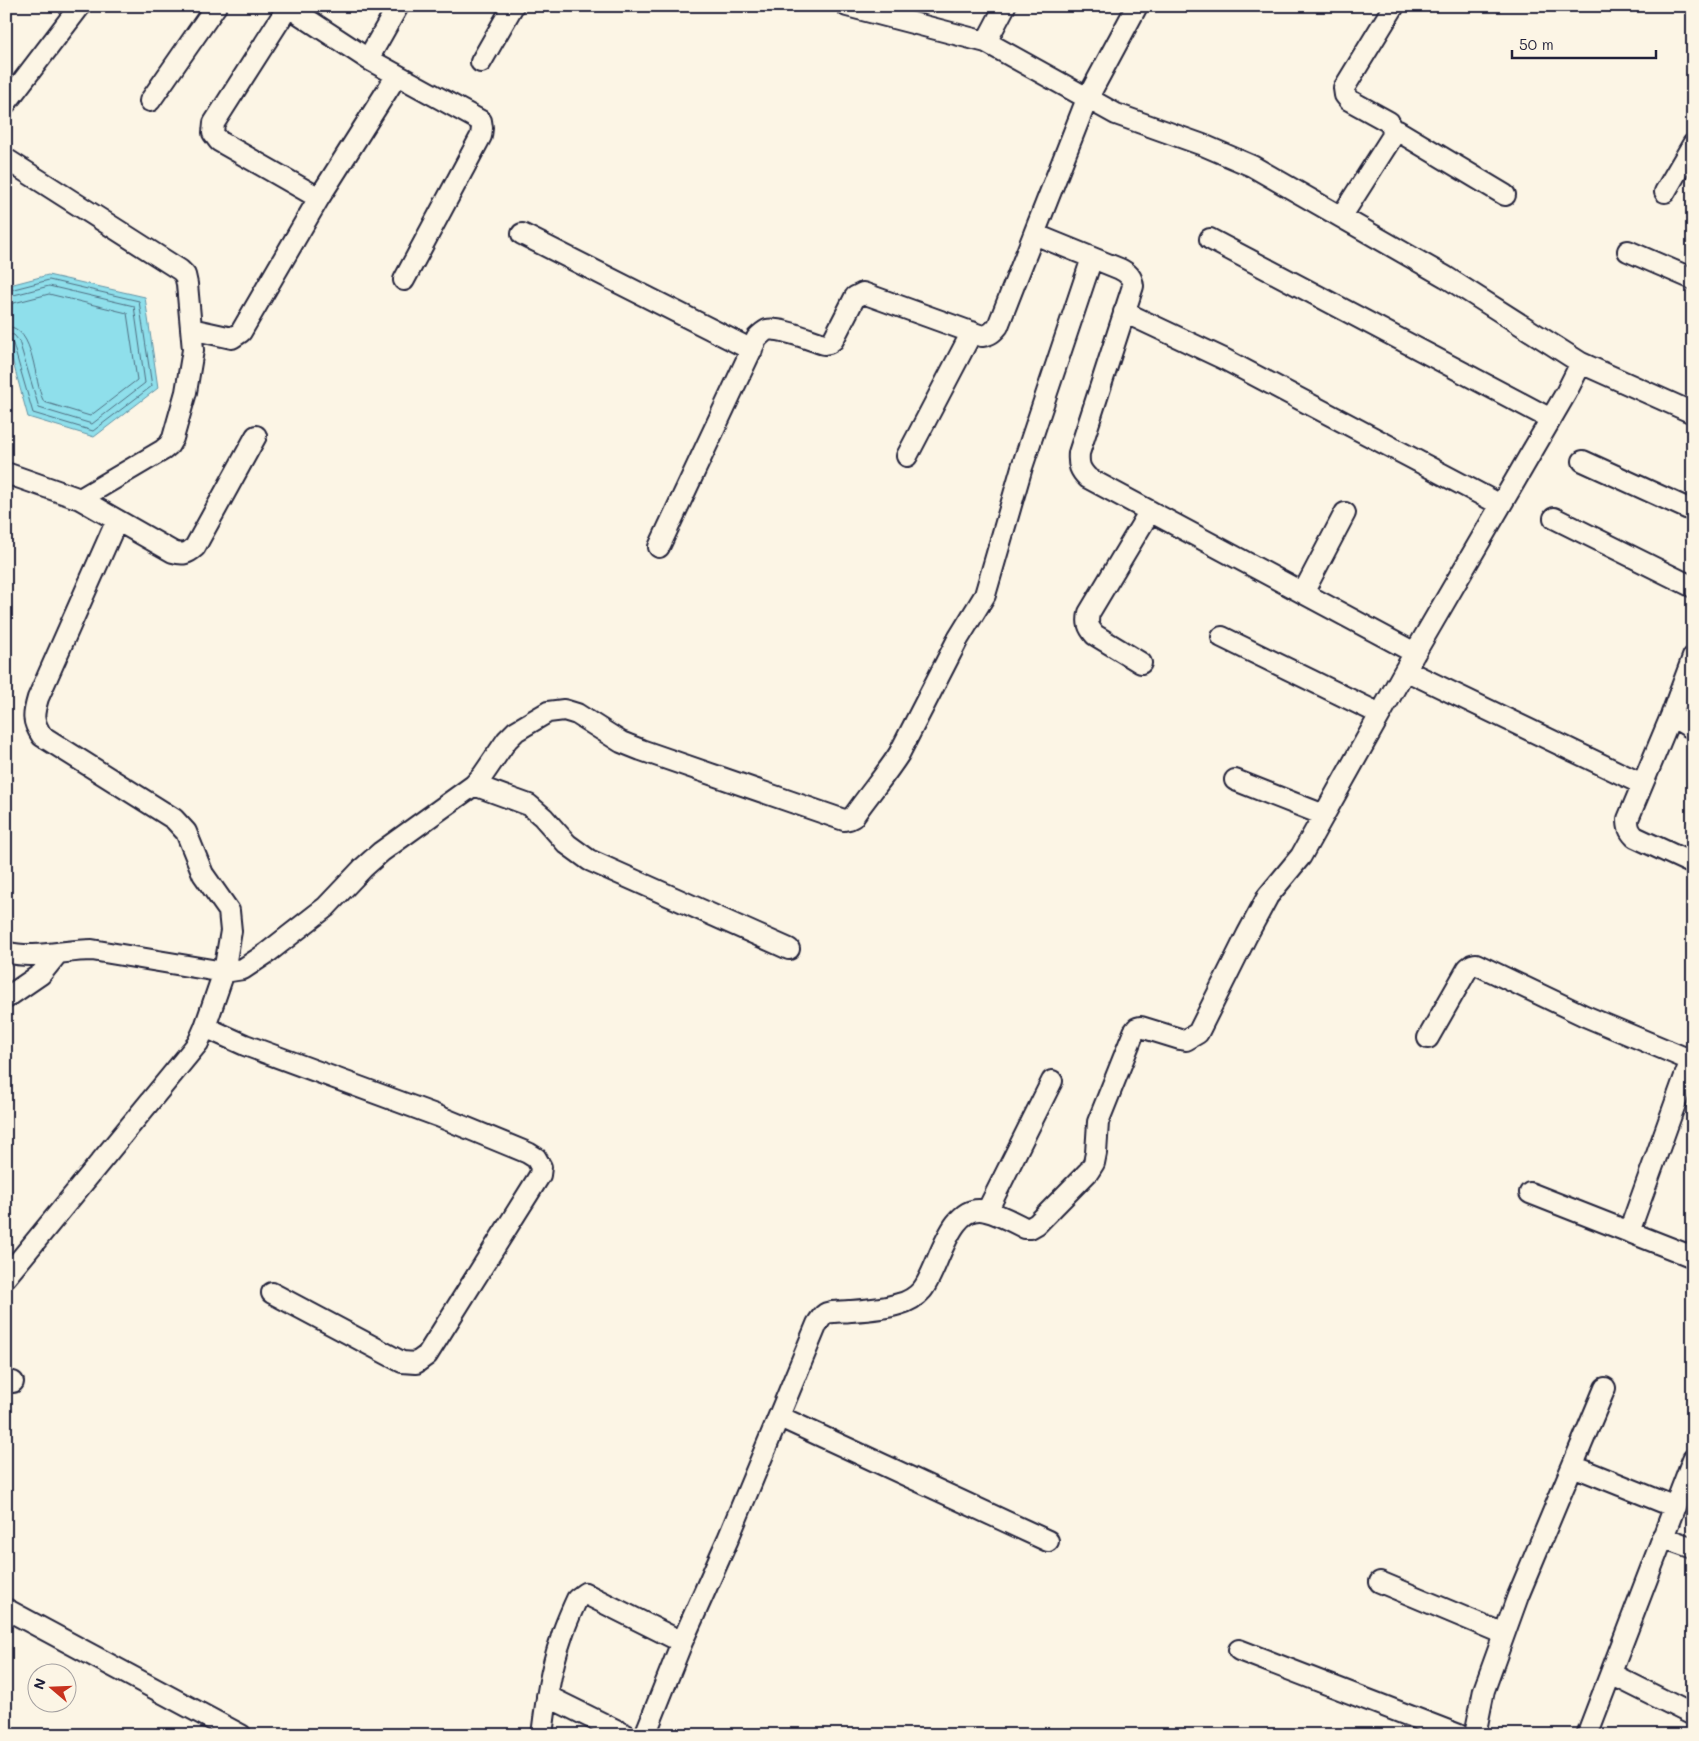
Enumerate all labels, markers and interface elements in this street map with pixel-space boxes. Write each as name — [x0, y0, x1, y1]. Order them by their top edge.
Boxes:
scale bar — [1512, 28, 1655, 60]
text: 50 m — [1519, 34, 1554, 54]
north arrow — [28, 1664, 78, 1714]
text: N — [29, 1675, 50, 1692]

